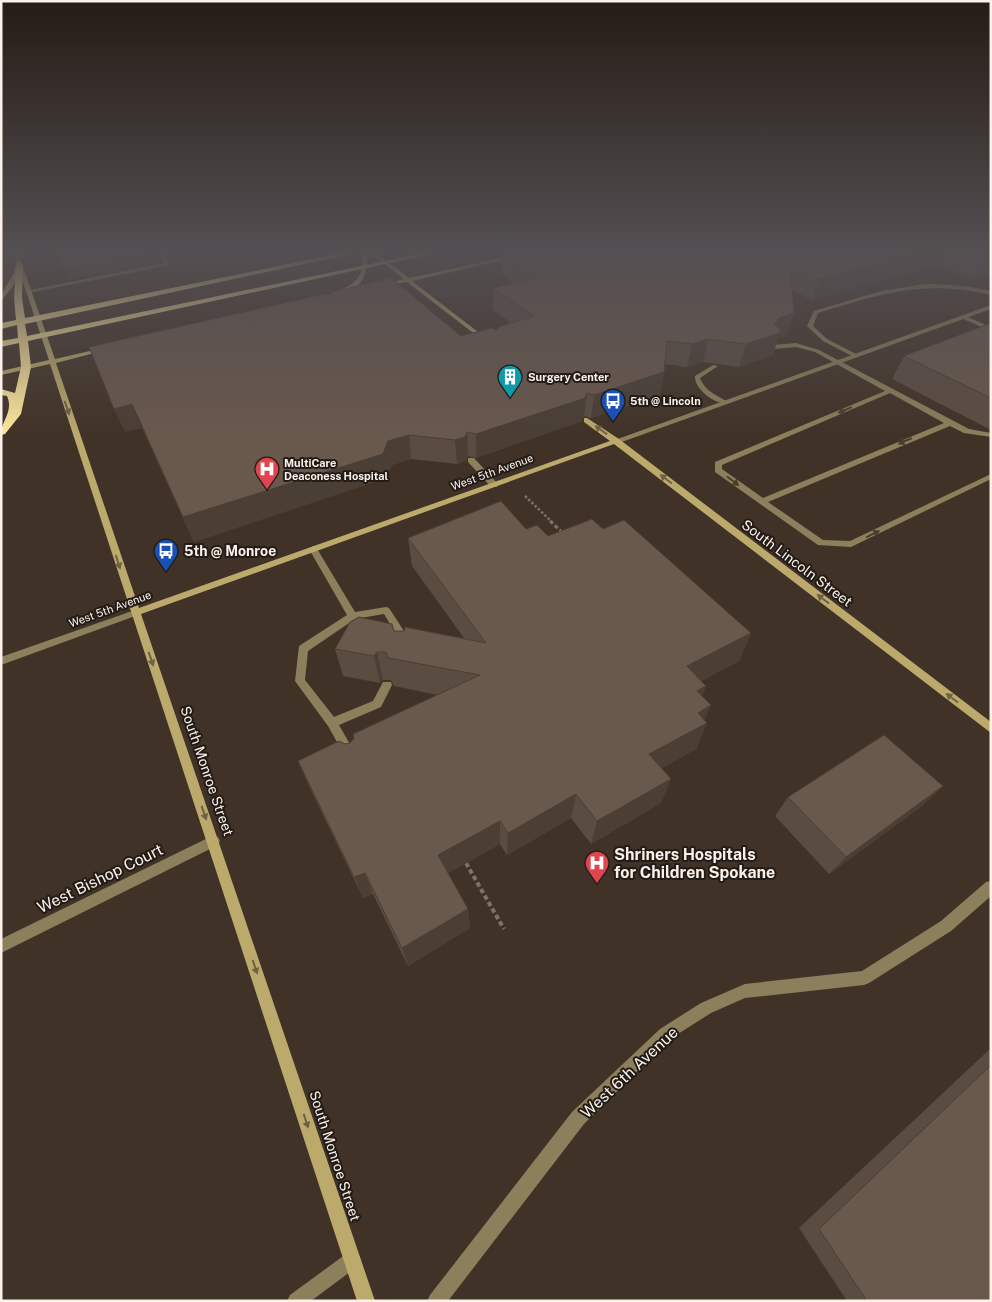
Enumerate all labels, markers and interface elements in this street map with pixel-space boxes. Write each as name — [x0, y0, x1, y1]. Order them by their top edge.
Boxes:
building icon: Surgery Center — [497, 364, 523, 398]
place label: Surgery Center — [528, 371, 609, 383]
bus stop icon: 5th @ Lincoln — [600, 388, 626, 422]
place label: 5th @ Lincoln — [630, 395, 701, 407]
one-way arrow — [64, 400, 71, 415]
one-way arrow — [838, 407, 852, 415]
one-way arrow — [595, 425, 608, 436]
one-way arrow — [898, 438, 912, 446]
street label: West 5th Avenue — [449, 452, 535, 492]
hospital icon: MultiCare Deaconess Hospital — [254, 456, 280, 490]
place label: MultiCare Deaconess Hospital — [284, 457, 388, 482]
one-way arrow — [660, 474, 673, 485]
one-way arrow — [726, 476, 740, 486]
street label: South Lincoln Street — [739, 516, 855, 610]
one-way arrow — [866, 530, 881, 538]
bus stop icon: 5th @ Monroe — [153, 538, 179, 572]
place label: 5th @ Monroe — [184, 543, 276, 559]
one-way arrow — [115, 555, 123, 570]
street label: West 5th Avenue — [67, 589, 153, 629]
one-way arrow — [817, 594, 830, 605]
one-way arrow — [148, 652, 155, 667]
one-way arrow — [946, 693, 959, 704]
street label: South Monroe Street — [177, 704, 237, 838]
one-way arrow — [200, 806, 208, 821]
street label: West Bishop Court — [34, 840, 166, 917]
place label: Shriners Hospitals for Children Spokane — [614, 845, 775, 882]
hospital icon: Shriners Hospitals for Children Spokane — [584, 850, 610, 884]
one-way arrow — [252, 960, 260, 975]
street label: West 6th Avenue — [577, 1023, 682, 1122]
street label: South Monroe Street — [306, 1089, 364, 1223]
one-way arrow — [303, 1114, 311, 1129]

